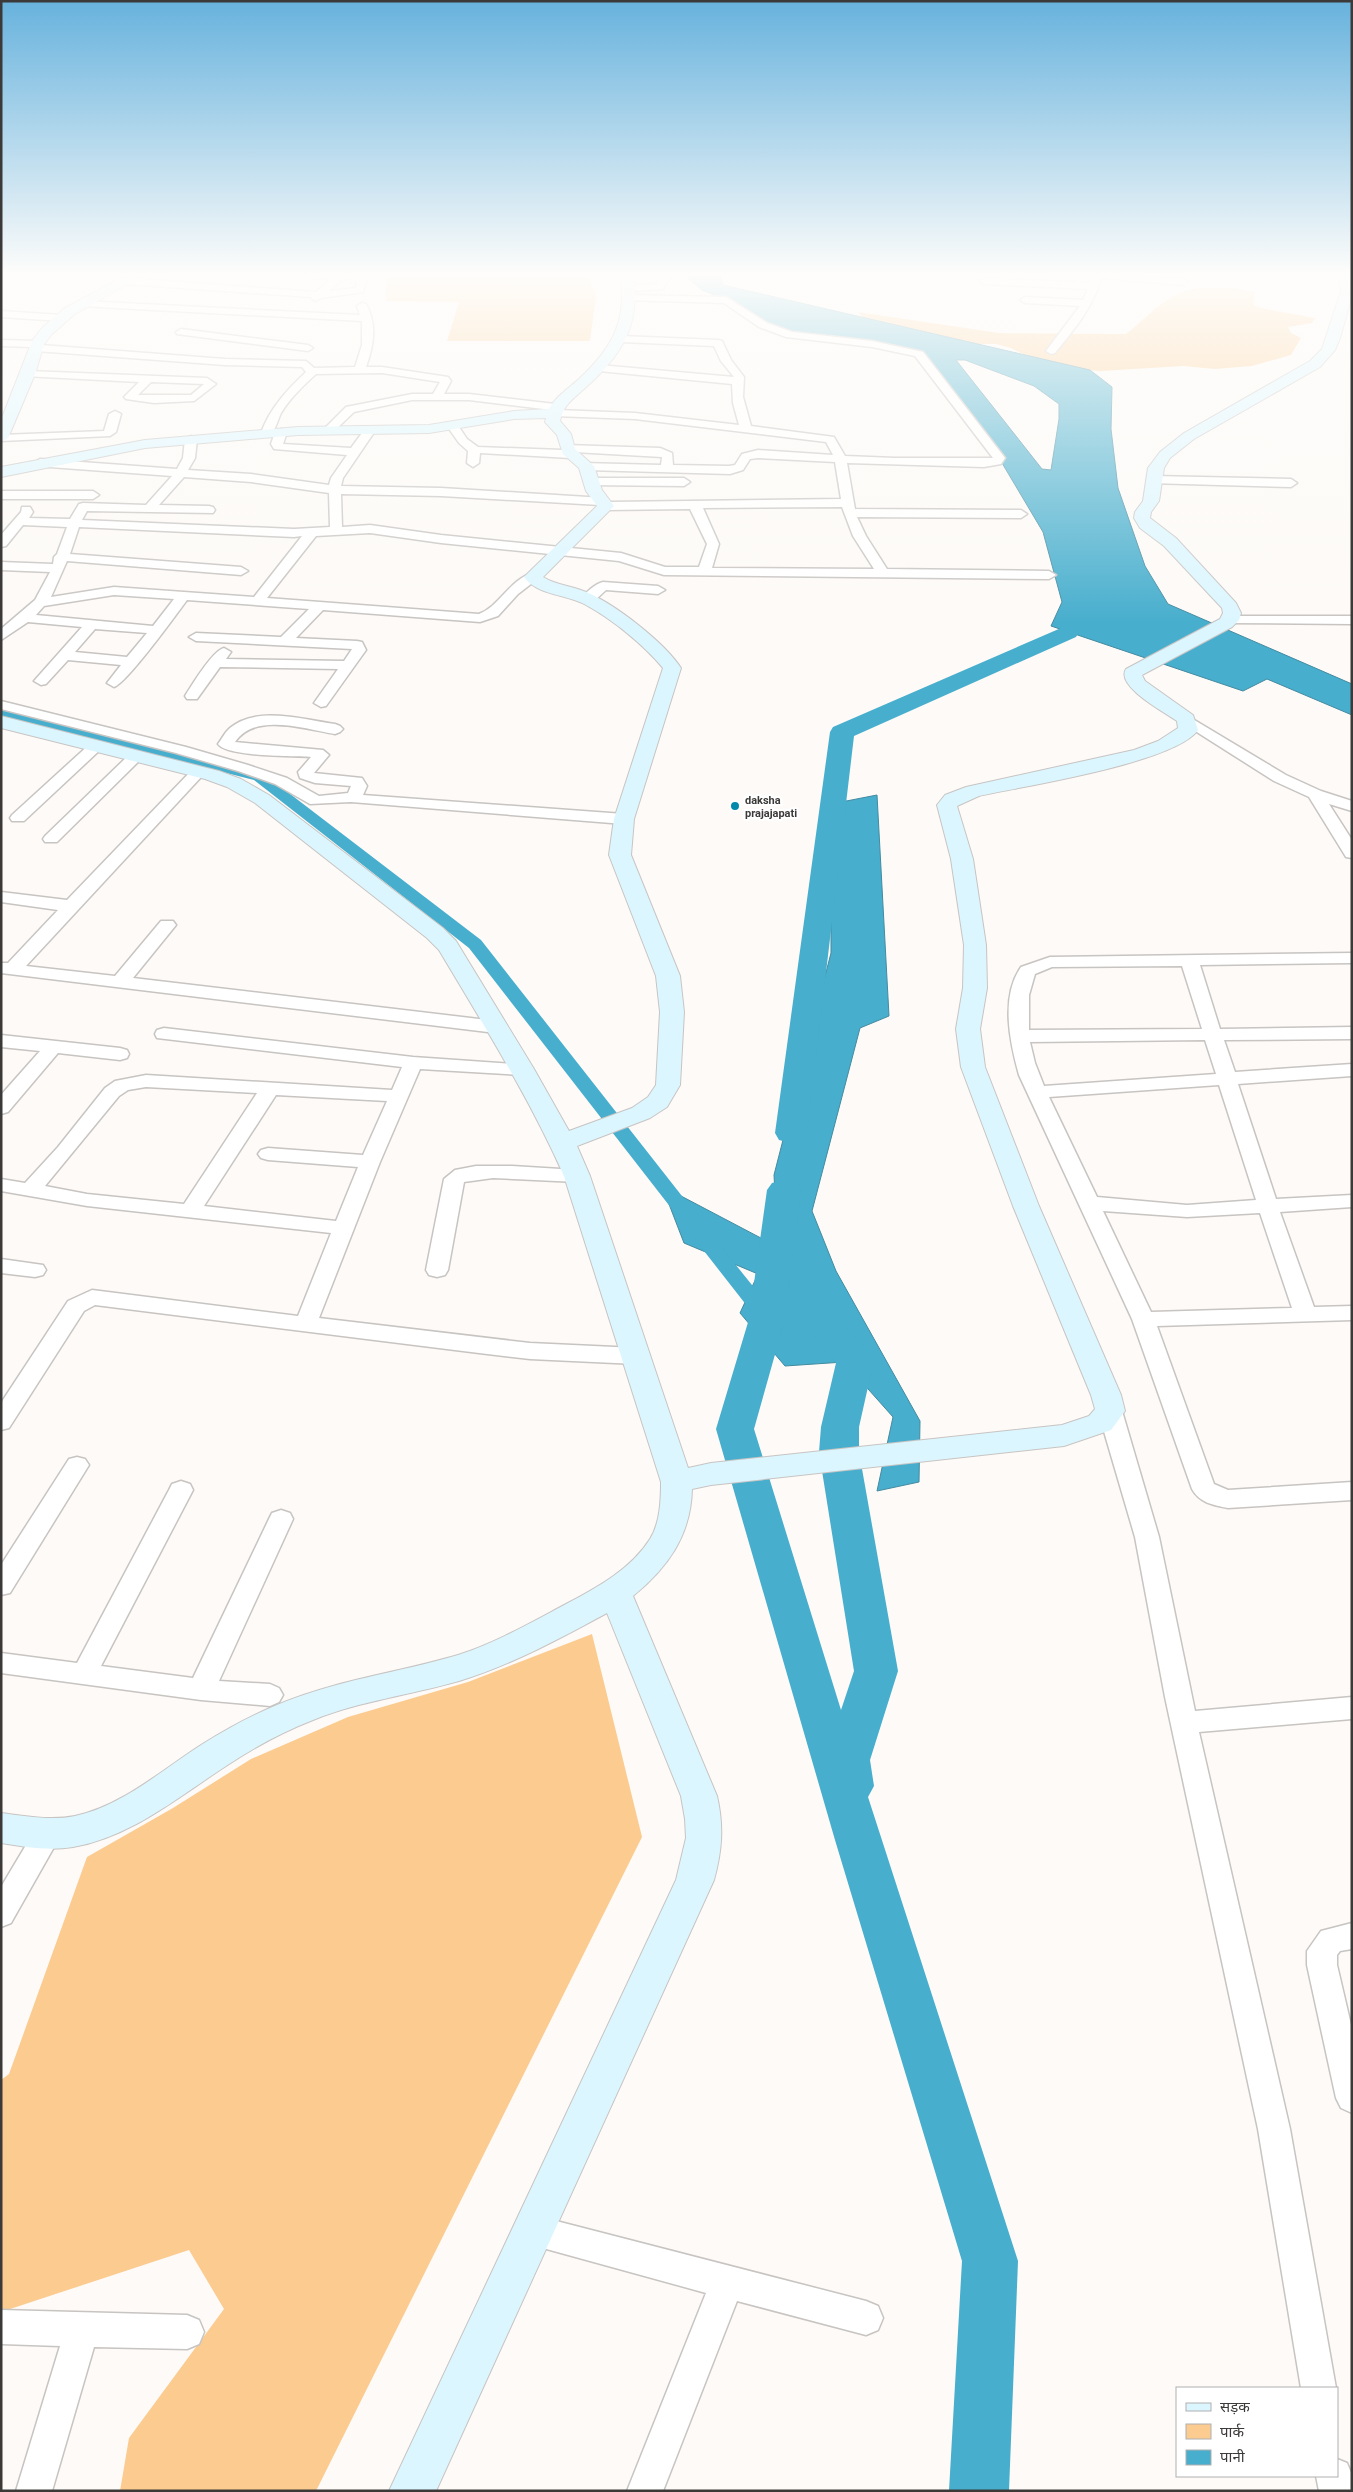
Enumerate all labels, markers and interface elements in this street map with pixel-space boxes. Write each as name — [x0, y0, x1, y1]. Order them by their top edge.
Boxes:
place label: daksha prajajapati — [745, 794, 797, 820]
marker: daksha prajajapati — [729, 800, 741, 812]
legend — [1176, 2387, 1338, 2477]
text: सड़क — [1220, 2398, 1250, 2416]
text: पार्क — [1220, 2423, 1244, 2441]
text: पानी — [1220, 2448, 1246, 2466]

